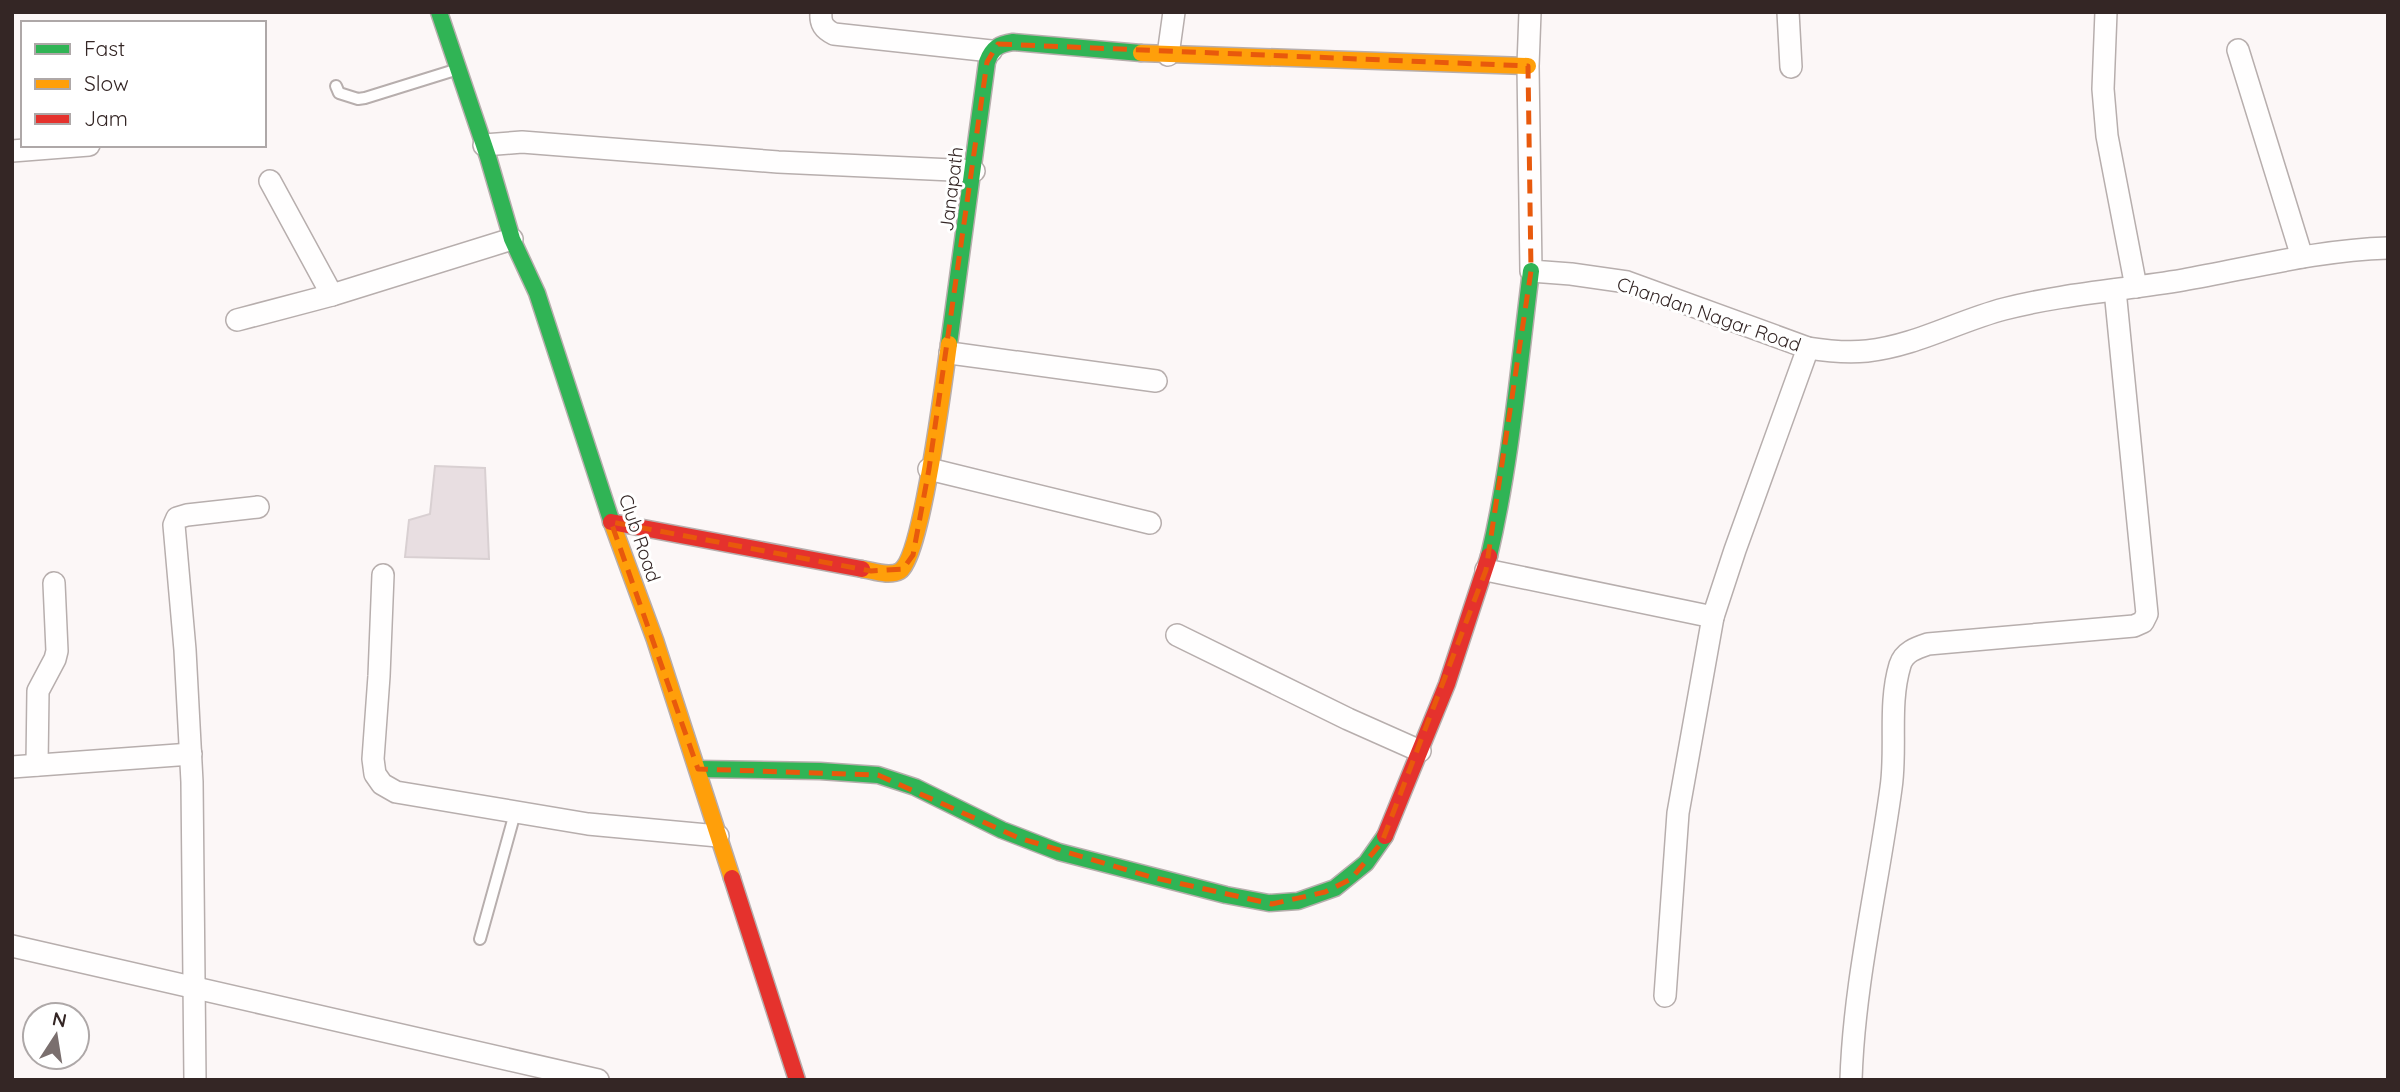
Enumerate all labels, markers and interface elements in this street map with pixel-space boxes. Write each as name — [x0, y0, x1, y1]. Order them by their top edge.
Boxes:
legend — [21, 21, 266, 147]
text: Fast — [84, 35, 125, 61]
text: Slow — [84, 70, 129, 96]
text: Jam — [84, 105, 128, 131]
street label: Janapath — [934, 145, 968, 233]
street label: Chandan Nagar Road — [1614, 271, 1804, 357]
street label: Club Road — [614, 491, 666, 585]
north arrow — [21, 1001, 91, 1071]
text: N — [50, 1006, 69, 1033]

